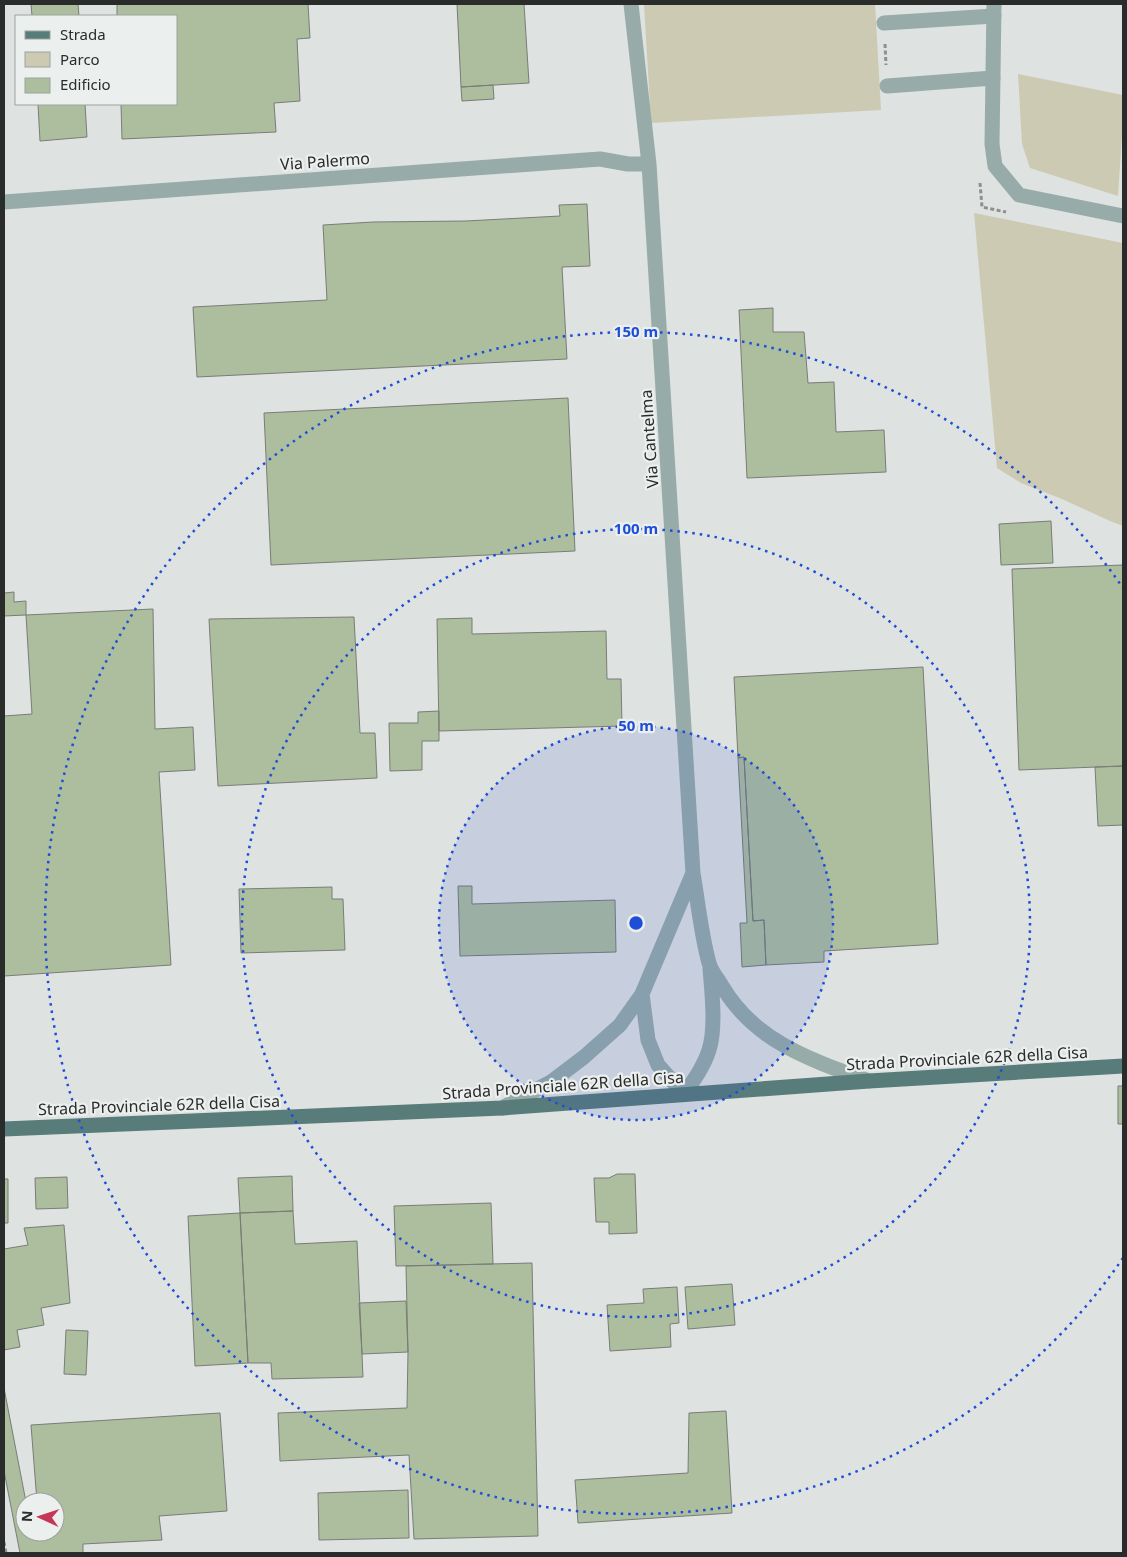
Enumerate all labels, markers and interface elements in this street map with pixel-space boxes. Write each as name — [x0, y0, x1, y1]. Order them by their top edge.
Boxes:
legend — [15, 15, 178, 105]
text: Strada — [60, 24, 106, 44]
text: Parco — [60, 49, 100, 69]
text: Edificio — [60, 74, 111, 94]
street label: Via Palermo — [279, 147, 371, 175]
text: 150 m — [614, 321, 658, 341]
street label: Via Cantelma — [635, 389, 663, 489]
text: 100 m — [614, 518, 658, 538]
text: 50 m — [618, 715, 654, 735]
centre of rings — [627, 914, 645, 932]
street label: Strada Provinciale 62R della Cisa — [846, 1041, 1088, 1075]
street label: Strada Provinciale 62R della Cisa — [442, 1066, 684, 1104]
street label: Strada Provinciale 62R della Cisa — [38, 1090, 280, 1120]
north arrow — [15, 1492, 65, 1542]
text: N — [17, 1510, 36, 1522]

